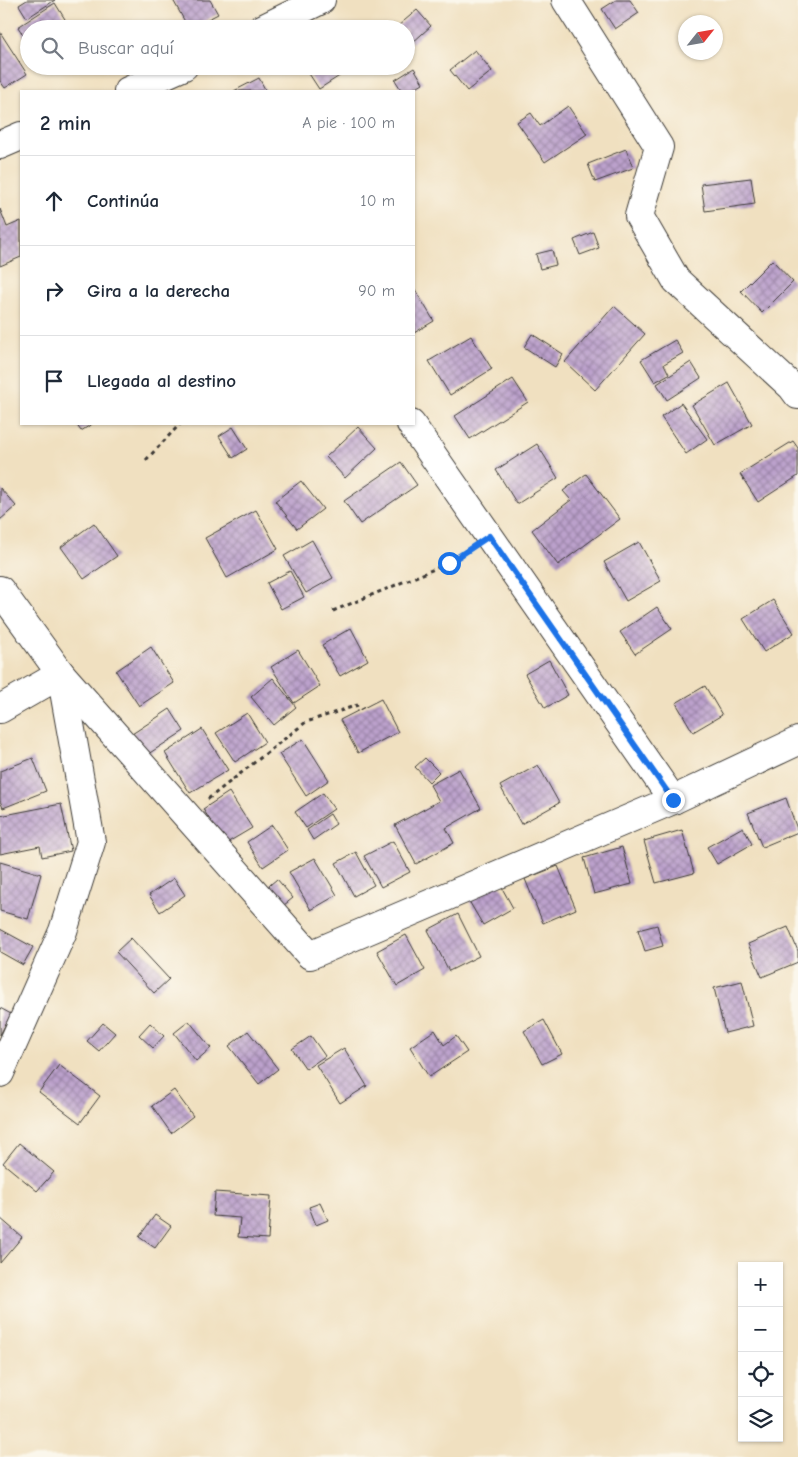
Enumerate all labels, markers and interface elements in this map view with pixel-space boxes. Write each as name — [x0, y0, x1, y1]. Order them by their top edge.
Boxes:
north arrow — [678, 15, 723, 60]
search box — [20, 20, 415, 75]
icon: search — [38, 34, 66, 62]
text: Buscar aquí — [78, 37, 174, 59]
text: 2 min — [40, 111, 91, 135]
text: A pie · 100 m — [302, 114, 395, 132]
icon: ahead — [40, 187, 68, 215]
text: Continúa — [87, 190, 159, 212]
text: 10 m — [360, 192, 395, 210]
icon: right — [40, 277, 68, 305]
text: Gira a la derecha — [87, 280, 230, 302]
text: 90 m — [358, 282, 395, 300]
icon: arrive — [40, 367, 68, 395]
text: Llegada al destino — [87, 370, 236, 392]
route start — [438, 552, 461, 575]
route end — [662, 789, 685, 812]
map controls — [738, 1262, 783, 1442]
button: + — [738, 1262, 783, 1307]
button: − — [738, 1307, 783, 1352]
button: locate — [738, 1352, 783, 1397]
button: layers — [738, 1397, 783, 1442]

